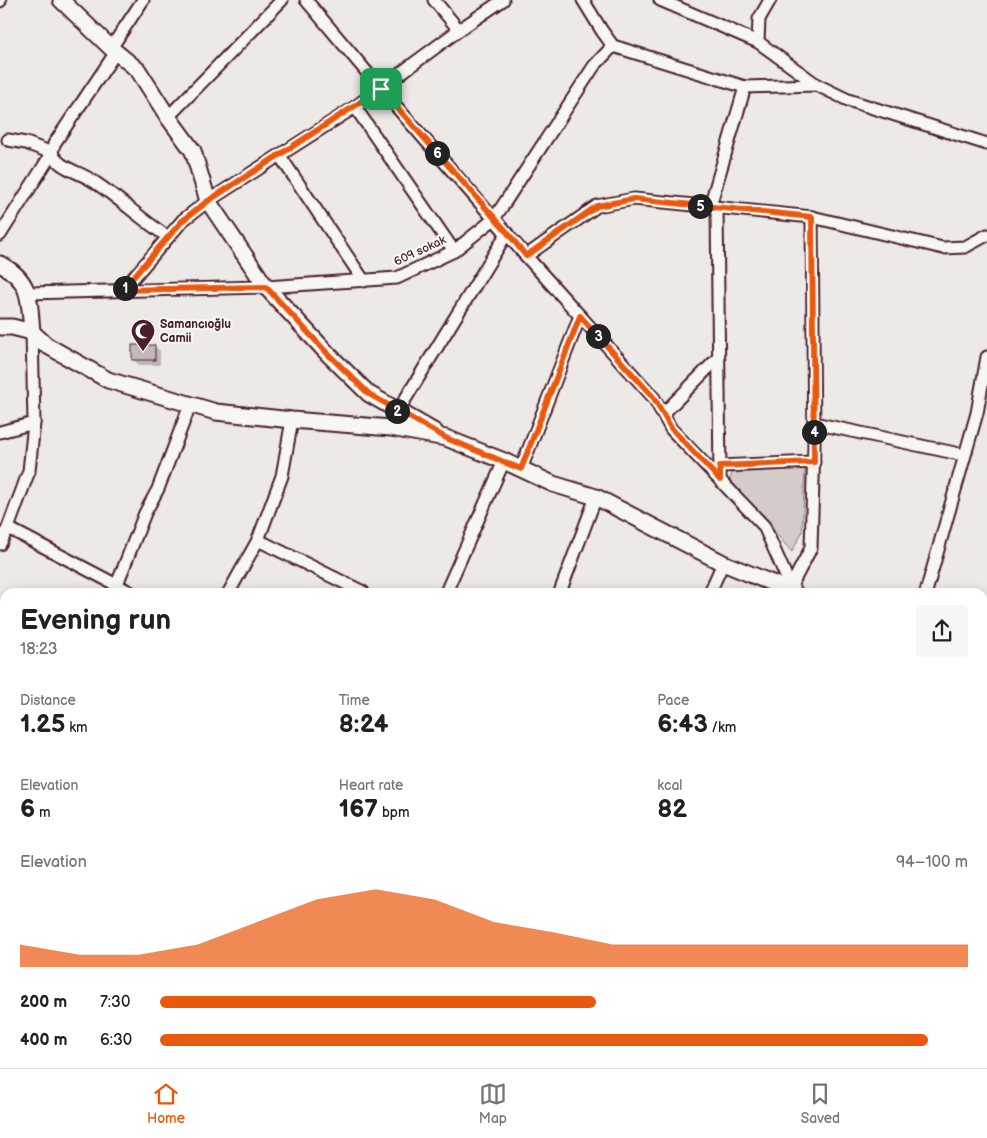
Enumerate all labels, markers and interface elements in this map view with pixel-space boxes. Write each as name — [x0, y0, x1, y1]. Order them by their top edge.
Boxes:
pin — [360, 68, 402, 110]
icon: arrive — [367, 75, 395, 103]
pin: 6 — [424, 140, 450, 166]
text: 6 — [433, 145, 442, 162]
pin: 5 — [688, 194, 712, 218]
text: 5 — [696, 198, 705, 215]
street label: 609 sokak — [392, 232, 449, 270]
pin: 1 — [112, 276, 138, 300]
text: 1 — [123, 280, 128, 297]
place label: Samancıoğlu Camii — [160, 317, 231, 346]
mosque icon: Samancıoğlu Camii — [130, 318, 156, 352]
pin: 3 — [586, 324, 610, 348]
text: 3 — [594, 328, 603, 345]
pin: 2 — [384, 398, 410, 424]
text: 2 — [393, 403, 402, 420]
pin: 4 — [802, 420, 826, 444]
text: 4 — [810, 424, 819, 441]
text: Evening run — [20, 604, 171, 637]
button: share — [916, 605, 968, 657]
text: 18:23 — [20, 640, 58, 659]
text: Distance — [20, 692, 76, 709]
text: Time — [339, 692, 370, 709]
text: Pace — [657, 692, 689, 709]
text: 1.25 — [20, 709, 65, 740]
text: 8:24 — [339, 709, 388, 740]
text: 6:43 — [657, 709, 708, 740]
text: km — [65, 719, 88, 736]
text: /km — [708, 719, 736, 736]
text: Elevation — [20, 777, 78, 794]
text: Heart rate — [339, 777, 403, 794]
text: kcal — [657, 777, 682, 794]
text: 6 — [20, 794, 35, 825]
text: 167 — [339, 794, 378, 825]
text: 82 — [657, 794, 687, 825]
text: m — [35, 804, 51, 821]
text: bpm — [378, 804, 410, 821]
text: Elevation — [20, 853, 87, 872]
text: 94–100 m — [896, 853, 968, 872]
text: 200 m — [20, 993, 67, 1012]
text: 7:30 — [100, 993, 130, 1012]
text: 400 m — [20, 1031, 67, 1050]
text: 6:30 — [100, 1031, 132, 1050]
tab: Home — [147, 1080, 185, 1127]
tab: Map — [479, 1080, 507, 1127]
tab: Saved — [801, 1080, 840, 1127]

